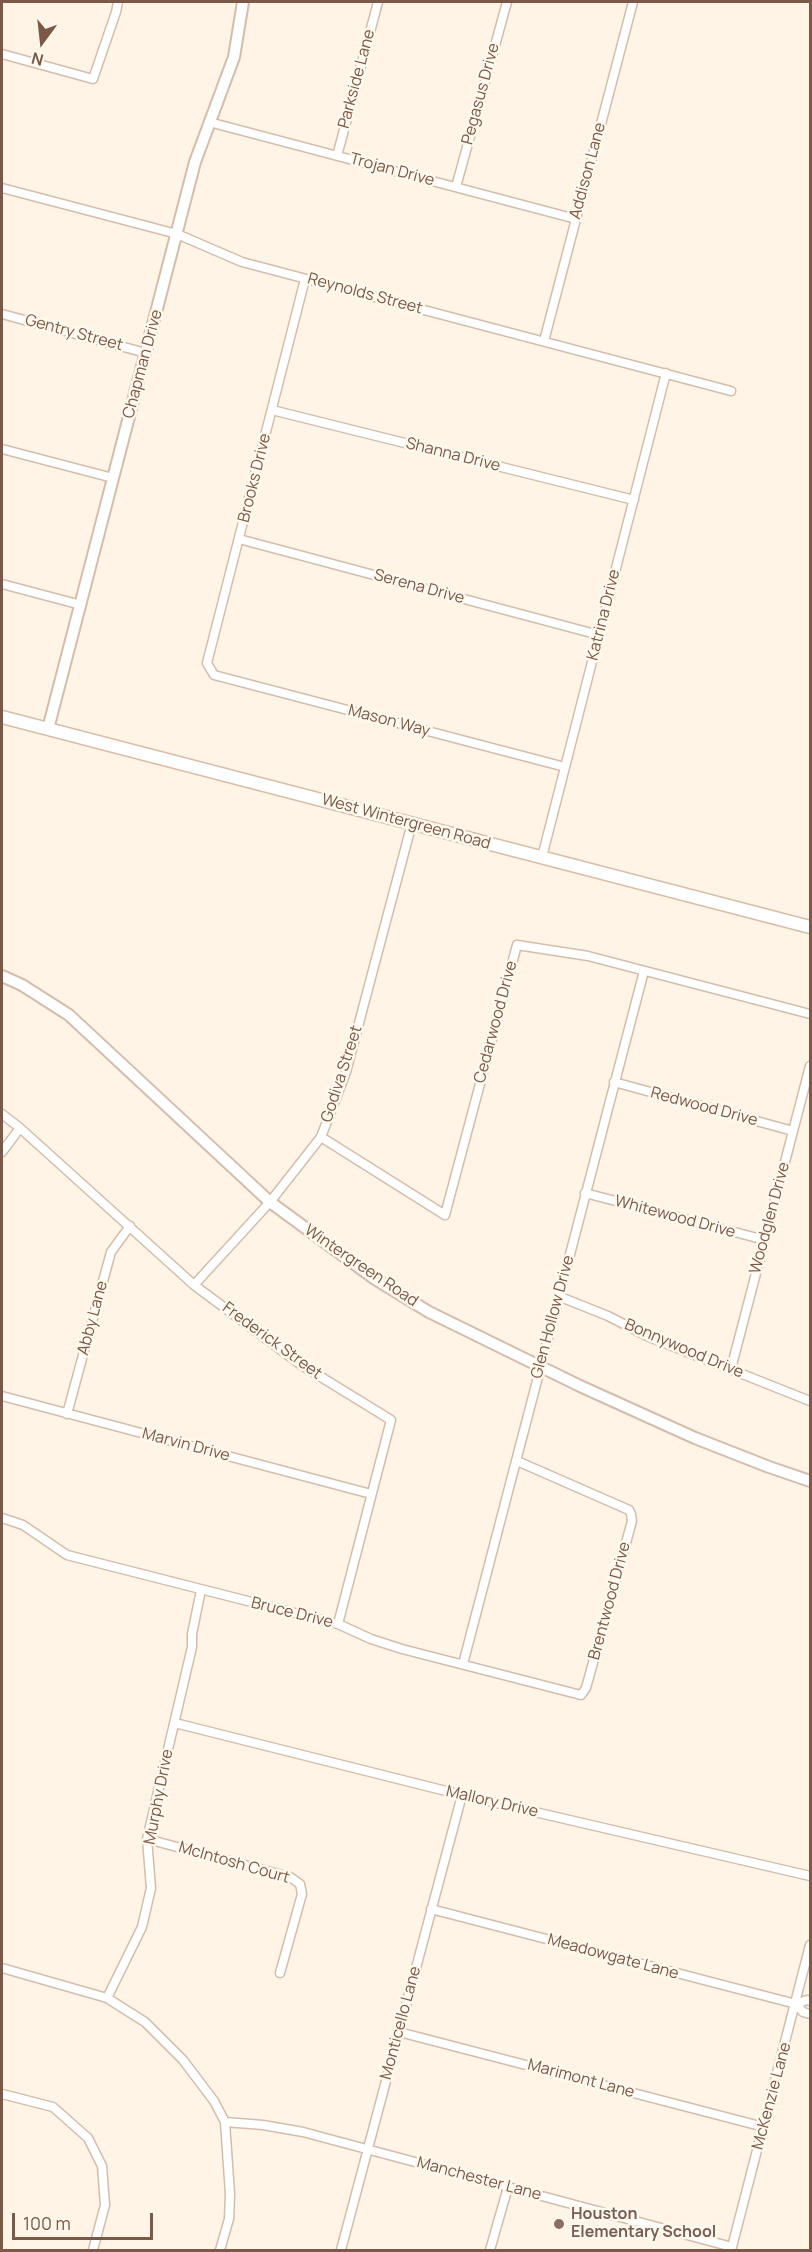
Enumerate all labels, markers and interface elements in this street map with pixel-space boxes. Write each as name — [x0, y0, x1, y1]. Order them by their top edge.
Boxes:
north arrow — [12, 12, 72, 72]
street label: Parkside Lane — [335, 27, 379, 131]
street label: Pegasus Drive — [458, 41, 504, 147]
text: N — [29, 47, 46, 72]
street label: Addison Lane — [566, 121, 610, 221]
street label: Trojan Drive — [348, 149, 436, 191]
street label: Reynolds Street — [305, 269, 425, 319]
street label: Chapman Drive — [119, 307, 167, 421]
street label: Gentry Street — [23, 311, 125, 355]
street label: Brooks Drive — [235, 431, 275, 525]
street label: Shanna Drive — [404, 434, 502, 476]
street label: Serena Drive — [372, 566, 466, 608]
street label: Katrina Drive — [583, 567, 625, 663]
street label: Mason Way — [346, 701, 432, 741]
street label: West Wintergreen Road — [319, 790, 493, 854]
street label: Cedarwood Drive — [470, 959, 522, 1085]
street label: Godiva Street — [317, 1023, 367, 1125]
street label: Redwood Drive — [648, 1084, 760, 1130]
street label: Woodglen Drive — [746, 1160, 794, 1276]
street label: Whitewood Drive — [612, 1192, 738, 1242]
street label: Wintergreen Road — [301, 1221, 421, 1311]
street label: Glen Hollow Drive — [527, 1253, 579, 1381]
street label: Abby Lane — [74, 1279, 112, 1357]
street label: Frederick Street — [218, 1298, 326, 1384]
street label: Bonnywood Drive — [622, 1315, 746, 1383]
street label: Marvin Drive — [140, 1424, 232, 1466]
street label: Brentwood Drive — [585, 1540, 635, 1662]
street label: Bruce Drive — [249, 1594, 335, 1632]
street label: Murphy Drive — [140, 1748, 178, 1846]
street label: Mallory Drive — [444, 1782, 540, 1822]
street label: McIntosh Court — [176, 1838, 292, 1888]
street label: Meadowgate Lane — [545, 1930, 681, 1984]
street label: Monticello Lane — [377, 1964, 425, 2082]
street label: McKenzie Lane — [748, 2040, 796, 2152]
street label: Marimont Lane — [525, 2056, 637, 2102]
street label: Manchester Lane — [415, 2153, 543, 2205]
scale bar — [15, 2201, 156, 2239]
place label: Houston Elementary School — [571, 2205, 716, 2243]
text: 100 m — [23, 2211, 71, 2235]
marker: Houston Elementary School — [552, 2217, 566, 2231]

